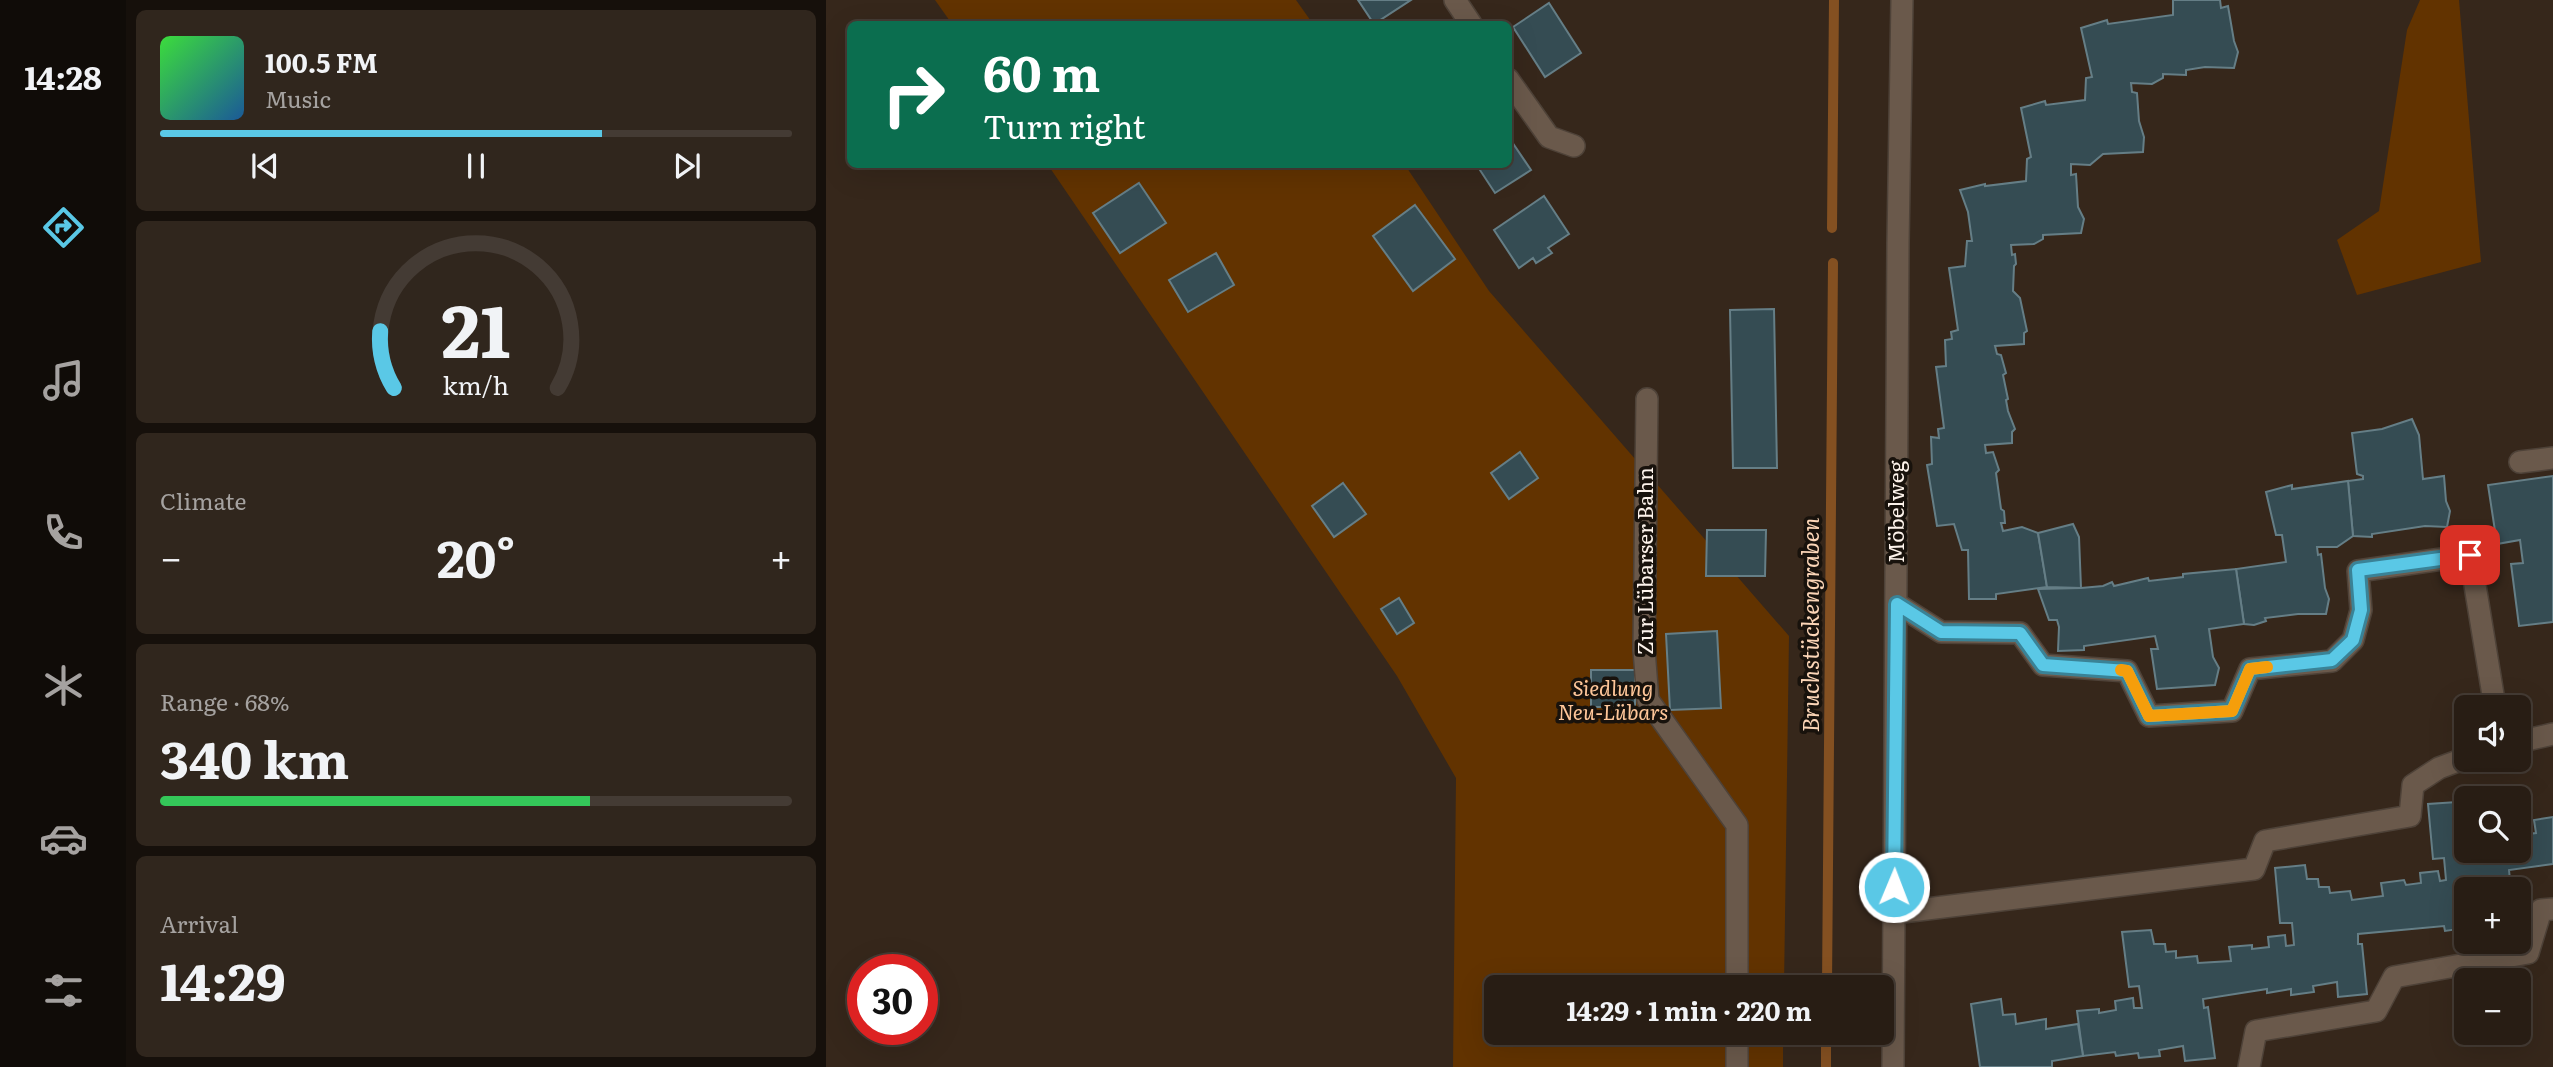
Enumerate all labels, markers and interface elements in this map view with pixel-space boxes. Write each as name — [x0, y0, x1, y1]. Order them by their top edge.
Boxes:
text: 60 m — [983, 34, 1100, 107]
text: 100.5 FM — [265, 42, 378, 81]
icon: right — [868, 49, 959, 140]
text: 14:28 — [24, 52, 102, 100]
text: Music — [265, 81, 331, 115]
text: Turn right — [983, 101, 1145, 149]
icon: previous — [246, 147, 284, 185]
icon: pause — [457, 147, 495, 185]
icon: next — [668, 147, 706, 185]
icon: directions — [39, 203, 88, 252]
text: 21 — [441, 273, 511, 381]
icon: music — [39, 356, 88, 405]
text: km/h — [443, 366, 509, 403]
street label: Möbelweg — [1879, 460, 1910, 563]
street label: Zur Lübarser Bahn — [1628, 467, 1659, 655]
text: Climate — [160, 483, 246, 517]
icon: phone — [39, 508, 88, 557]
text: 20° — [437, 517, 515, 594]
water label: Bruchstückengraben — [1792, 517, 1826, 732]
pin — [2440, 525, 2500, 585]
text: − — [160, 527, 182, 584]
text: + — [770, 527, 792, 584]
icon: arrive — [2451, 536, 2489, 574]
icon: climate — [39, 661, 88, 710]
park label: Siedlung Neu-Lübars — [1558, 671, 1668, 726]
text: Range · 68% — [160, 684, 290, 718]
map controls — [2454, 695, 2531, 1045]
button: sound — [2454, 695, 2531, 772]
text: 340 km — [160, 718, 349, 795]
button: search — [2454, 786, 2531, 863]
icon: car — [39, 814, 88, 863]
position arrow — [1857, 850, 1931, 924]
button: + — [2454, 877, 2531, 954]
text: Arrival — [160, 906, 239, 940]
text: 14:29 — [160, 940, 286, 1017]
speed limit sign: 30 — [847, 954, 938, 1045]
icon: filters — [39, 966, 88, 1015]
button: − — [2454, 968, 2531, 1045]
text: 14:29 · 1 min · 220 m — [1566, 990, 1812, 1029]

